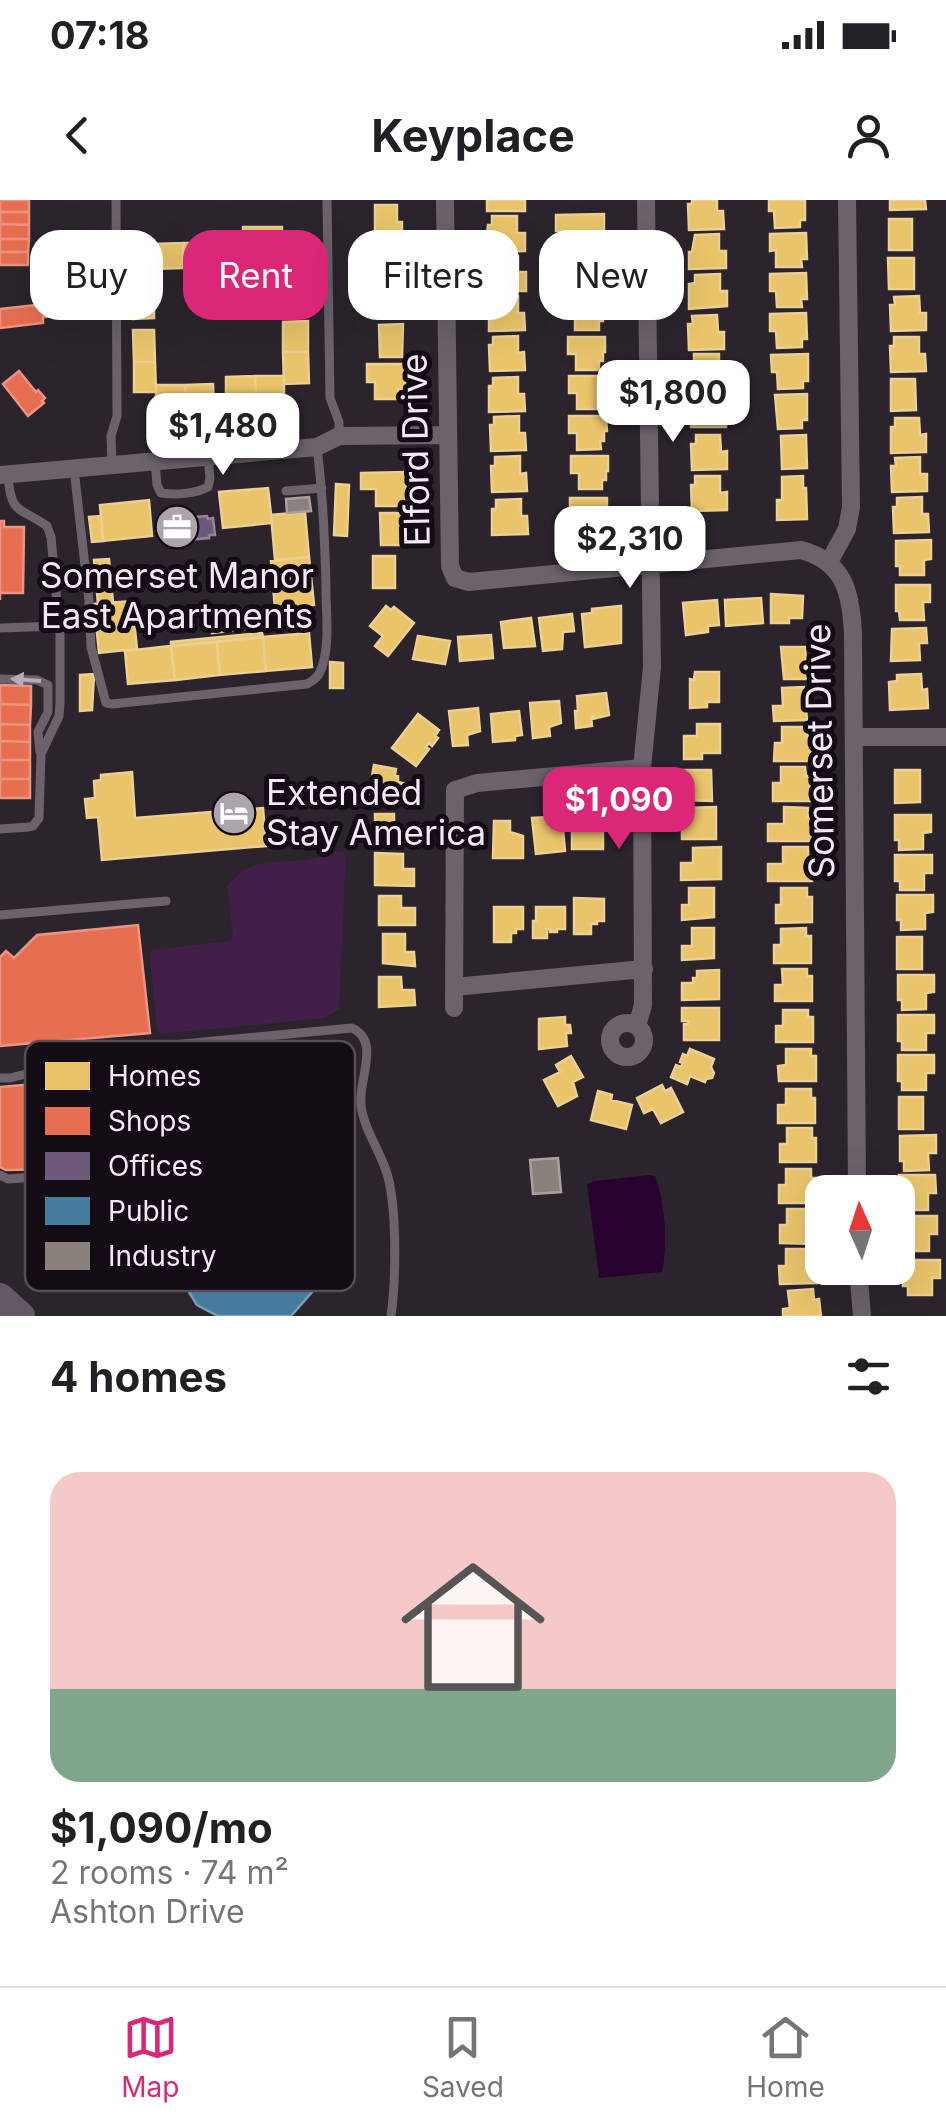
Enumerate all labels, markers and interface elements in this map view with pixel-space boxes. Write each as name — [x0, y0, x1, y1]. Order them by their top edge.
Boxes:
text: 07:18 — [50, 12, 150, 58]
icon: back — [50, 108, 105, 163]
text: Keyplace — [371, 108, 575, 163]
icon: person — [841, 108, 896, 163]
chip: Buy — [30, 230, 163, 320]
chip: Rent — [183, 230, 328, 320]
chip: Filters — [348, 230, 519, 320]
chip: New — [539, 230, 684, 320]
street label: Elford Drive — [392, 353, 438, 547]
pin: $1,800 — [592, 360, 754, 445]
text: $1,800 — [619, 373, 727, 412]
pin: $1,480 — [142, 393, 304, 478]
text: $1,480 — [168, 406, 278, 445]
office icon: Somerset Manor East Apartments — [154, 504, 200, 550]
pin: $2,310 — [549, 506, 711, 591]
text: $2,310 — [576, 519, 684, 558]
place label: Somerset Manor East Apartments — [40, 554, 314, 636]
street label: Somerset Drive — [796, 623, 842, 879]
one-way arrow — [10, 672, 41, 688]
pin: $1,090 — [538, 767, 700, 852]
place label: Extended Stay America — [266, 771, 486, 853]
text: $1,090 — [565, 780, 673, 819]
hotel icon: Extended Stay America — [211, 790, 257, 836]
legend — [25, 1041, 355, 1291]
text: Homes — [108, 1059, 201, 1093]
text: Shops — [108, 1104, 191, 1138]
text: Offices — [108, 1149, 203, 1183]
north arrow — [805, 1175, 915, 1285]
map controls — [805, 1175, 915, 1285]
text: Public — [108, 1194, 189, 1228]
text: Industry — [108, 1239, 216, 1273]
icon: filters — [841, 1349, 896, 1404]
text: 4 homes — [50, 1351, 227, 1402]
icon: home — [383, 1537, 563, 1717]
text: $1,090/mo — [50, 1802, 273, 1853]
text: 2 rooms · 74 m² — [50, 1853, 289, 1892]
text: Ashton Drive — [50, 1892, 245, 1931]
tab: Map — [121, 2010, 179, 2104]
tab: Saved — [422, 2010, 504, 2104]
tab: Home — [746, 2010, 825, 2104]

